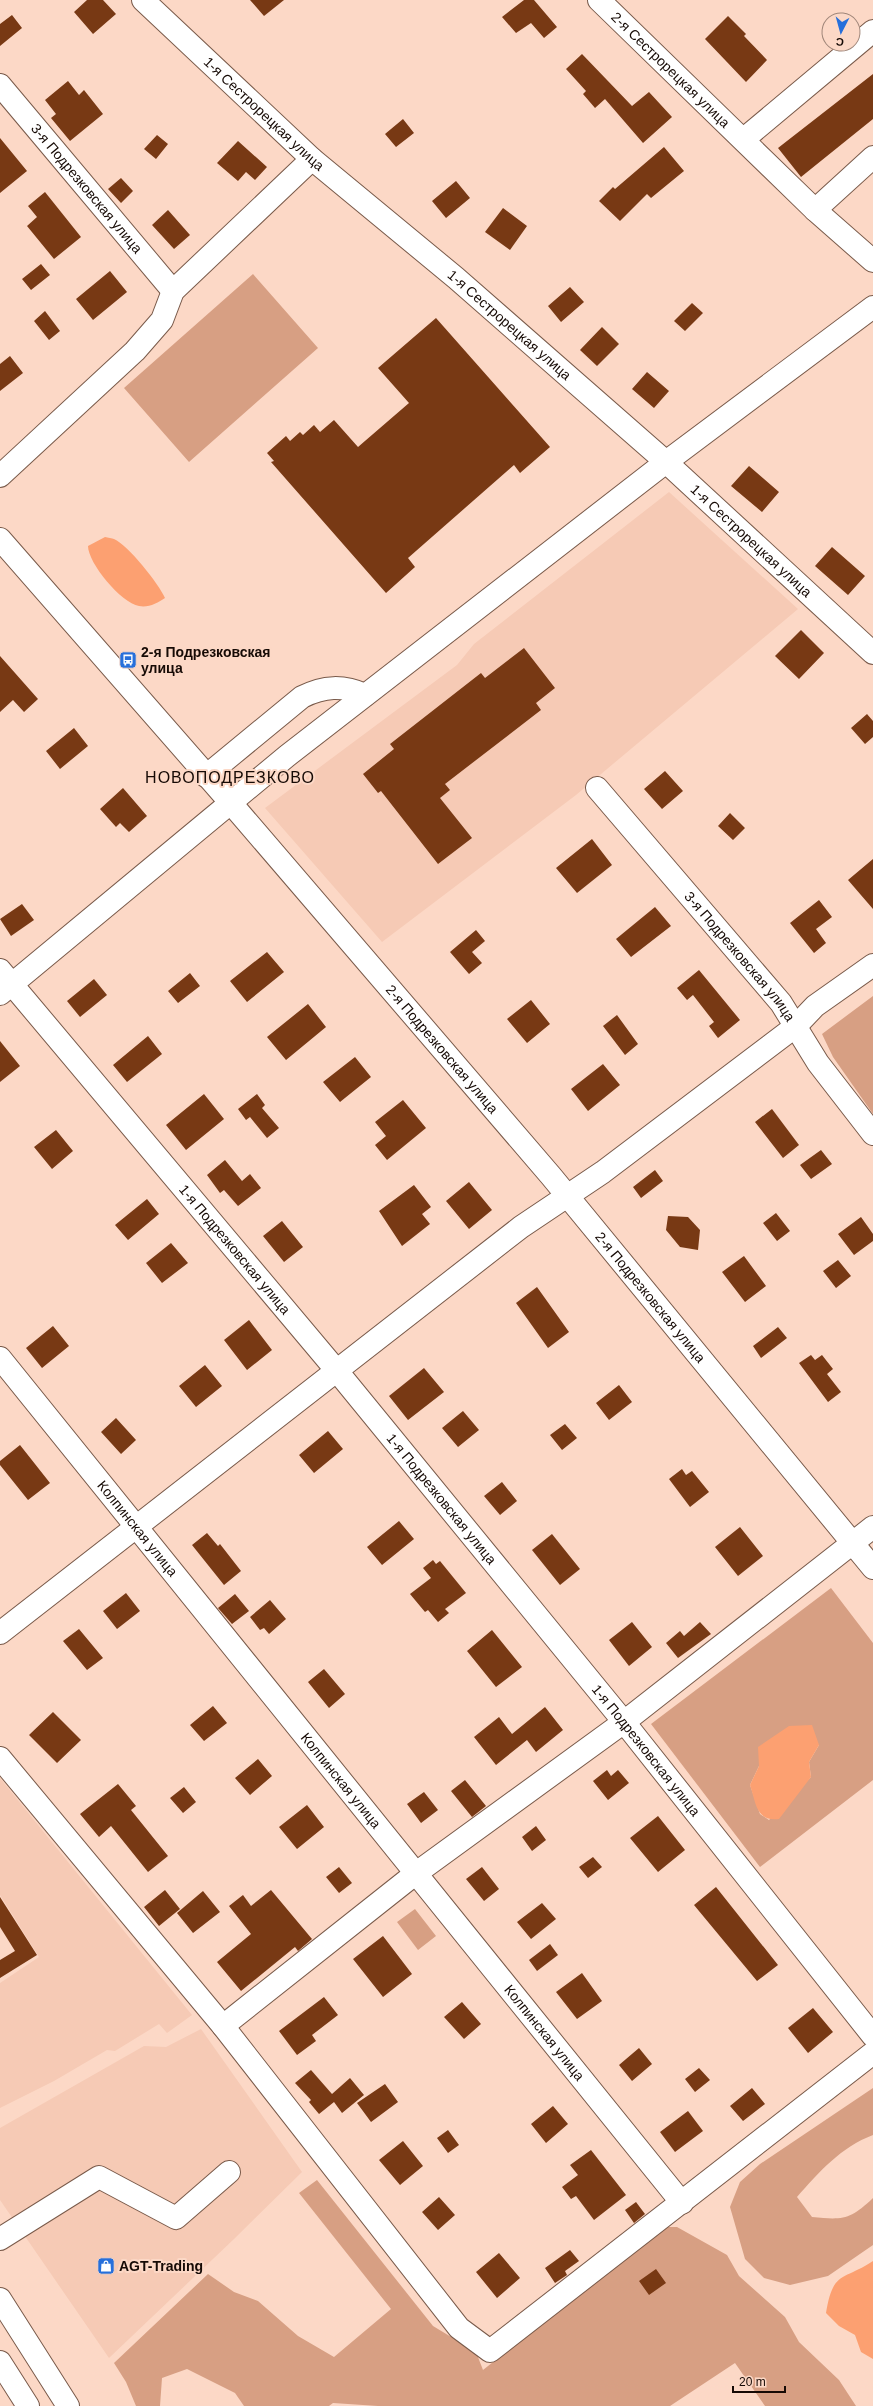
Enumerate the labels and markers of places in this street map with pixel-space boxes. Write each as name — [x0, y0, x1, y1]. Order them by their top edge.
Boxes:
place label: 2-я Подрезковская улица — [141, 644, 271, 676]
bus stop icon: 2-я Подрезковская улица — [118, 650, 138, 670]
shop icon: AGT-Trading — [96, 2256, 116, 2276]
place label: AGT-Trading — [119, 2258, 203, 2274]

